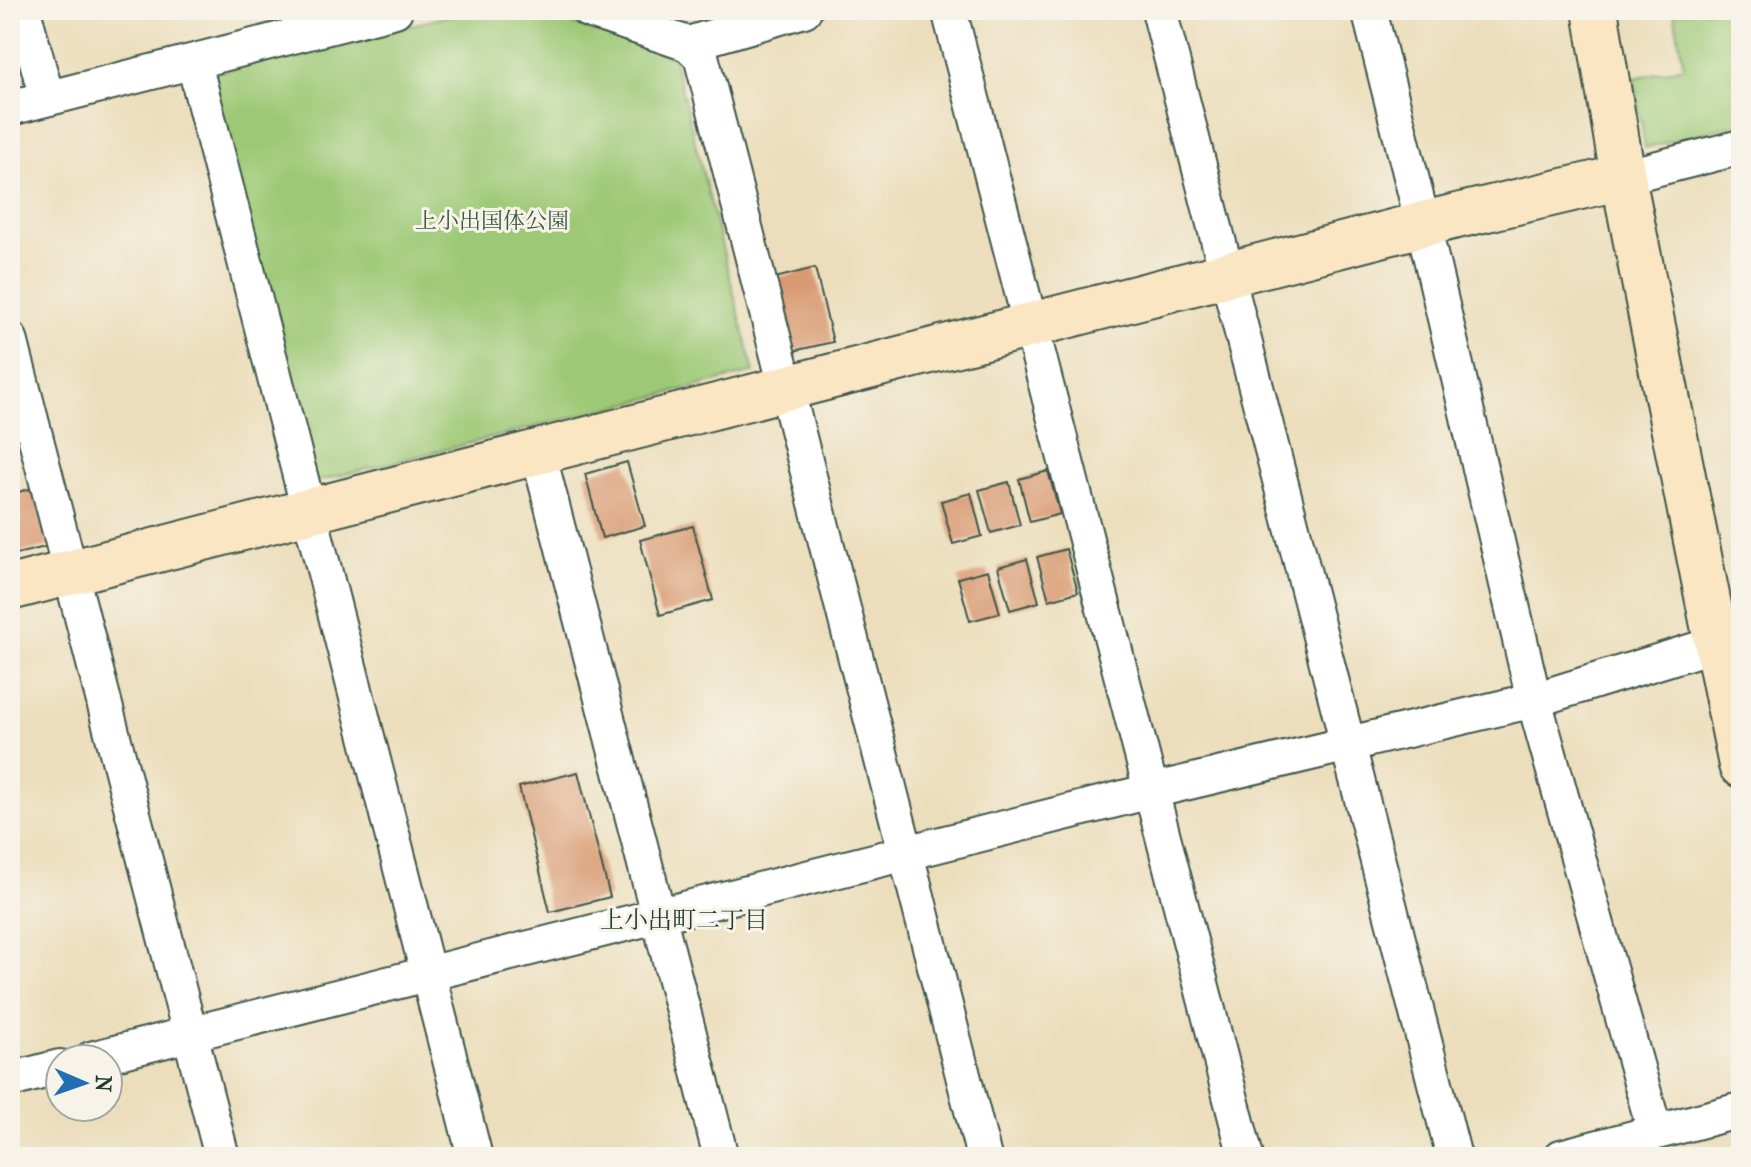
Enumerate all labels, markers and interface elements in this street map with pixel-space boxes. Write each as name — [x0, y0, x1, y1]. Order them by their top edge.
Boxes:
park label: 上小出国体公園 — [415, 208, 569, 234]
district label: 上小出町二丁目 — [600, 906, 768, 934]
north arrow — [44, 1043, 124, 1123]
text: N — [90, 1075, 116, 1093]

